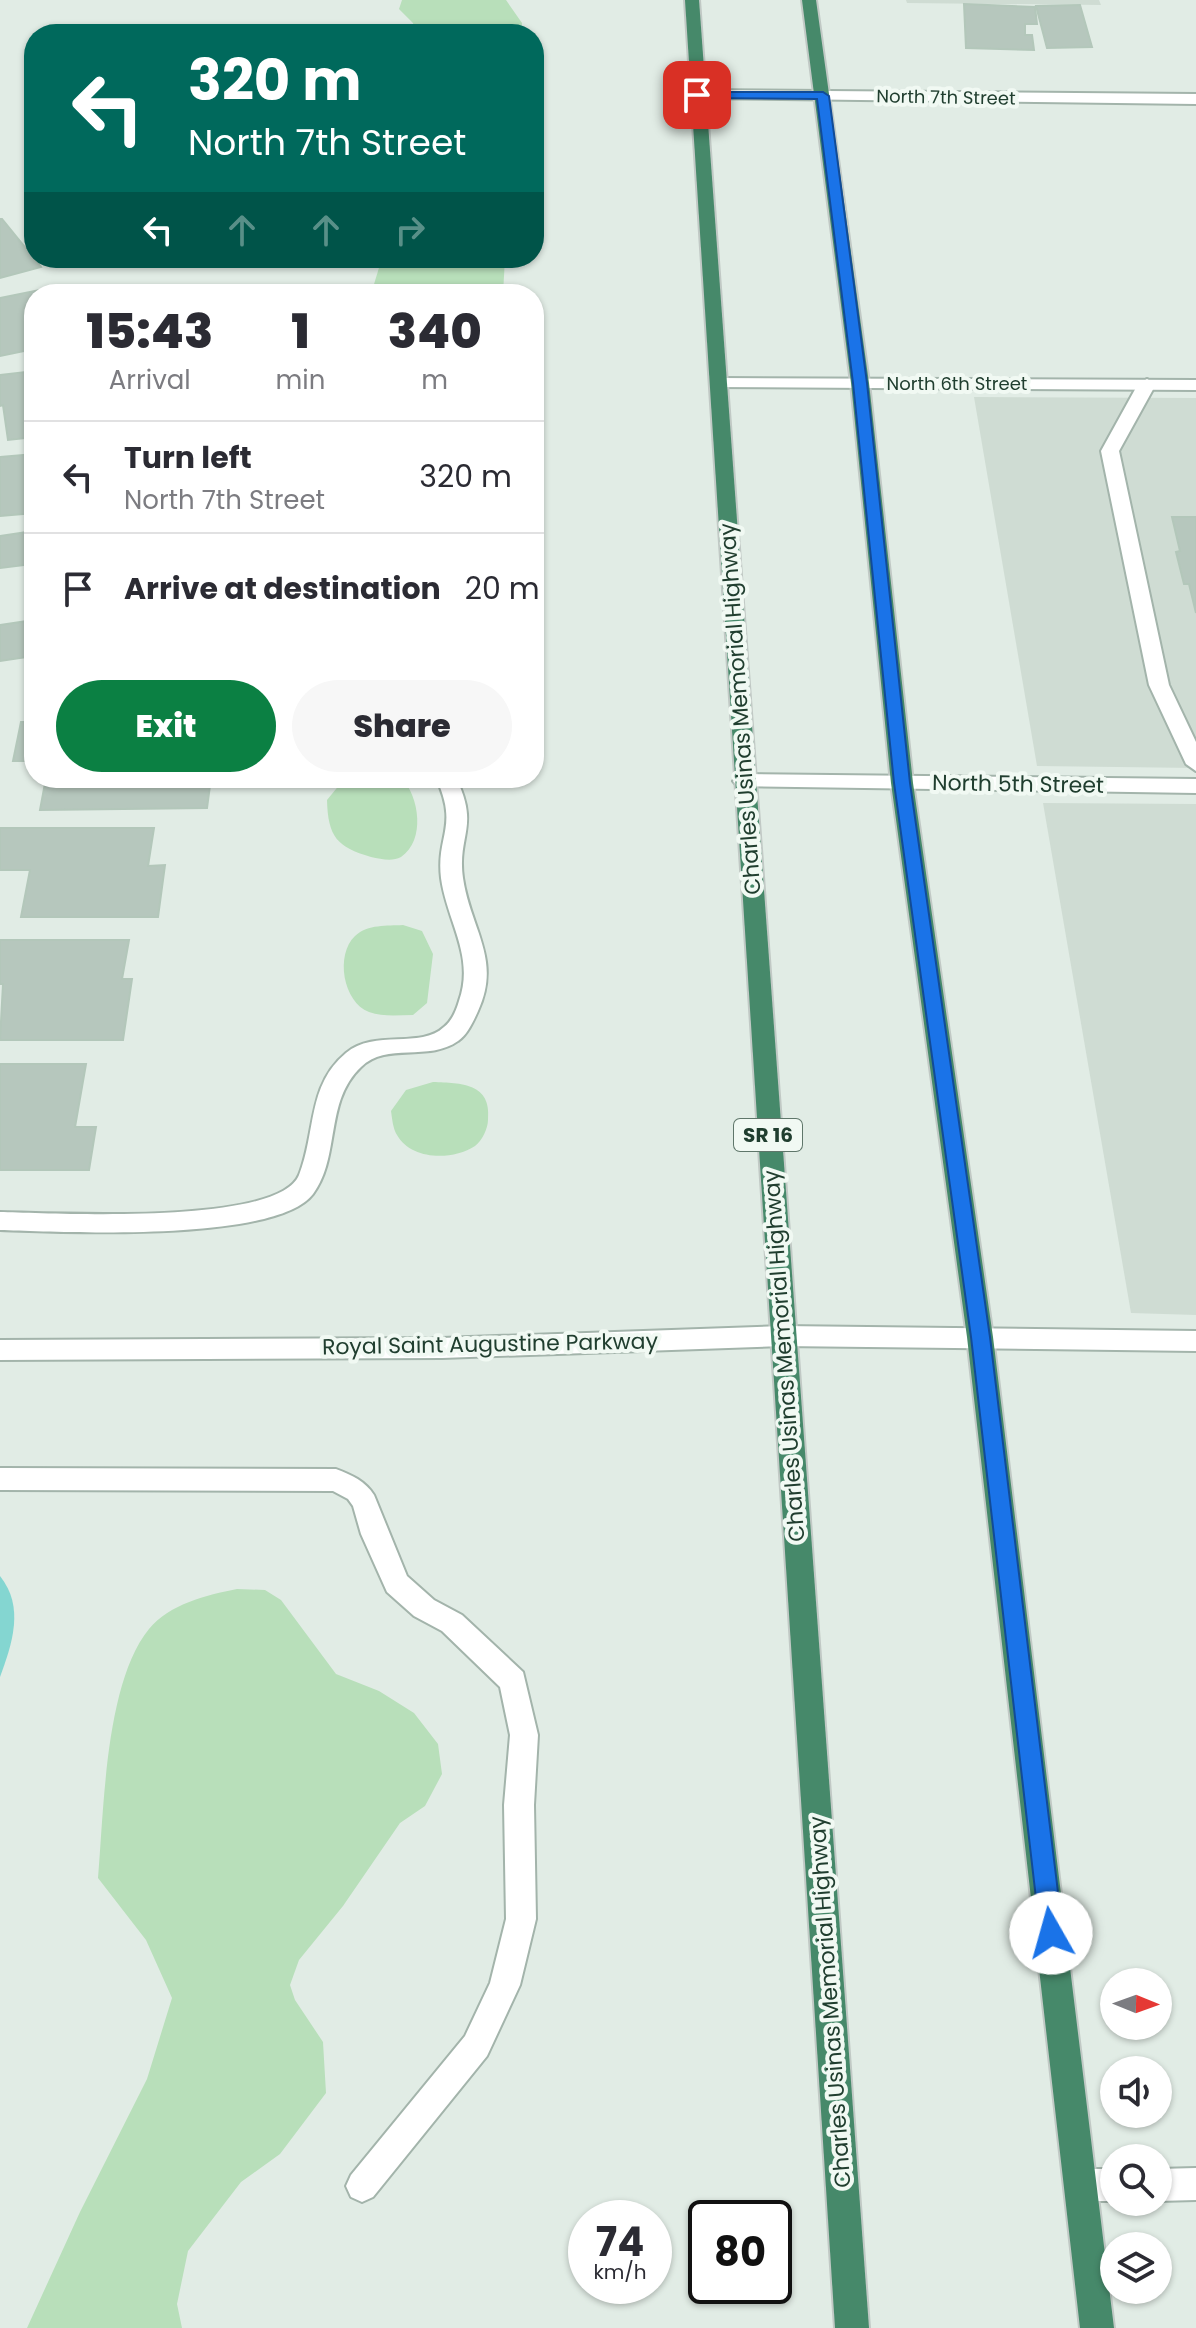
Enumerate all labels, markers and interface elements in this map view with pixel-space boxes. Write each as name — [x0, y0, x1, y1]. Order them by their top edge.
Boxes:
text: 320 m — [188, 41, 362, 120]
icon: left — [56, 56, 160, 160]
pin — [663, 61, 731, 129]
icon: arrive — [675, 73, 719, 117]
street label: North 7th Street — [876, 83, 1016, 111]
text: North 7th Street — [188, 117, 466, 168]
icon: left — [136, 208, 180, 252]
icon: ahead — [220, 208, 264, 252]
icon: ahead — [304, 208, 348, 252]
icon: right — [388, 208, 432, 252]
text: 15:43 — [86, 298, 213, 365]
text: 1 — [291, 298, 310, 365]
text: 340 — [388, 298, 482, 365]
text: Arrival — [109, 362, 191, 398]
text: min — [276, 362, 325, 398]
text: m — [421, 362, 448, 398]
street label: North 6th Street — [887, 371, 1027, 396]
text: Turn left — [124, 436, 252, 479]
icon: left — [56, 455, 100, 499]
text: 320 m — [419, 455, 512, 498]
text: North 7th Street — [124, 482, 325, 518]
street label: Charles Usinas Memorial Highway — [711, 521, 768, 896]
icon: arrive — [56, 567, 100, 611]
text: Arrive at destination — [124, 567, 441, 610]
text: 20 m — [465, 567, 540, 610]
button: Exit — [56, 680, 276, 772]
button: Share — [292, 680, 512, 772]
street label: North 5th Street — [932, 767, 1104, 801]
road number: SR 16 — [734, 1119, 802, 1151]
street label: Charles Usinas Memorial Highway — [755, 1168, 812, 1543]
street label: Royal Saint Augustine Parkway — [322, 1326, 659, 1362]
street label: Charles Usinas Memorial Highway — [801, 1814, 858, 2189]
position arrow — [1009, 1891, 1093, 1975]
north arrow — [1100, 1968, 1172, 2040]
map controls — [1100, 1968, 1172, 2304]
button: sound — [1100, 2056, 1172, 2128]
button: search — [1100, 2144, 1172, 2216]
speed limit sign: 80 — [688, 2200, 792, 2304]
text: 74 — [596, 2214, 644, 2270]
button: layers — [1100, 2232, 1172, 2304]
text: km/h — [593, 2258, 647, 2286]

